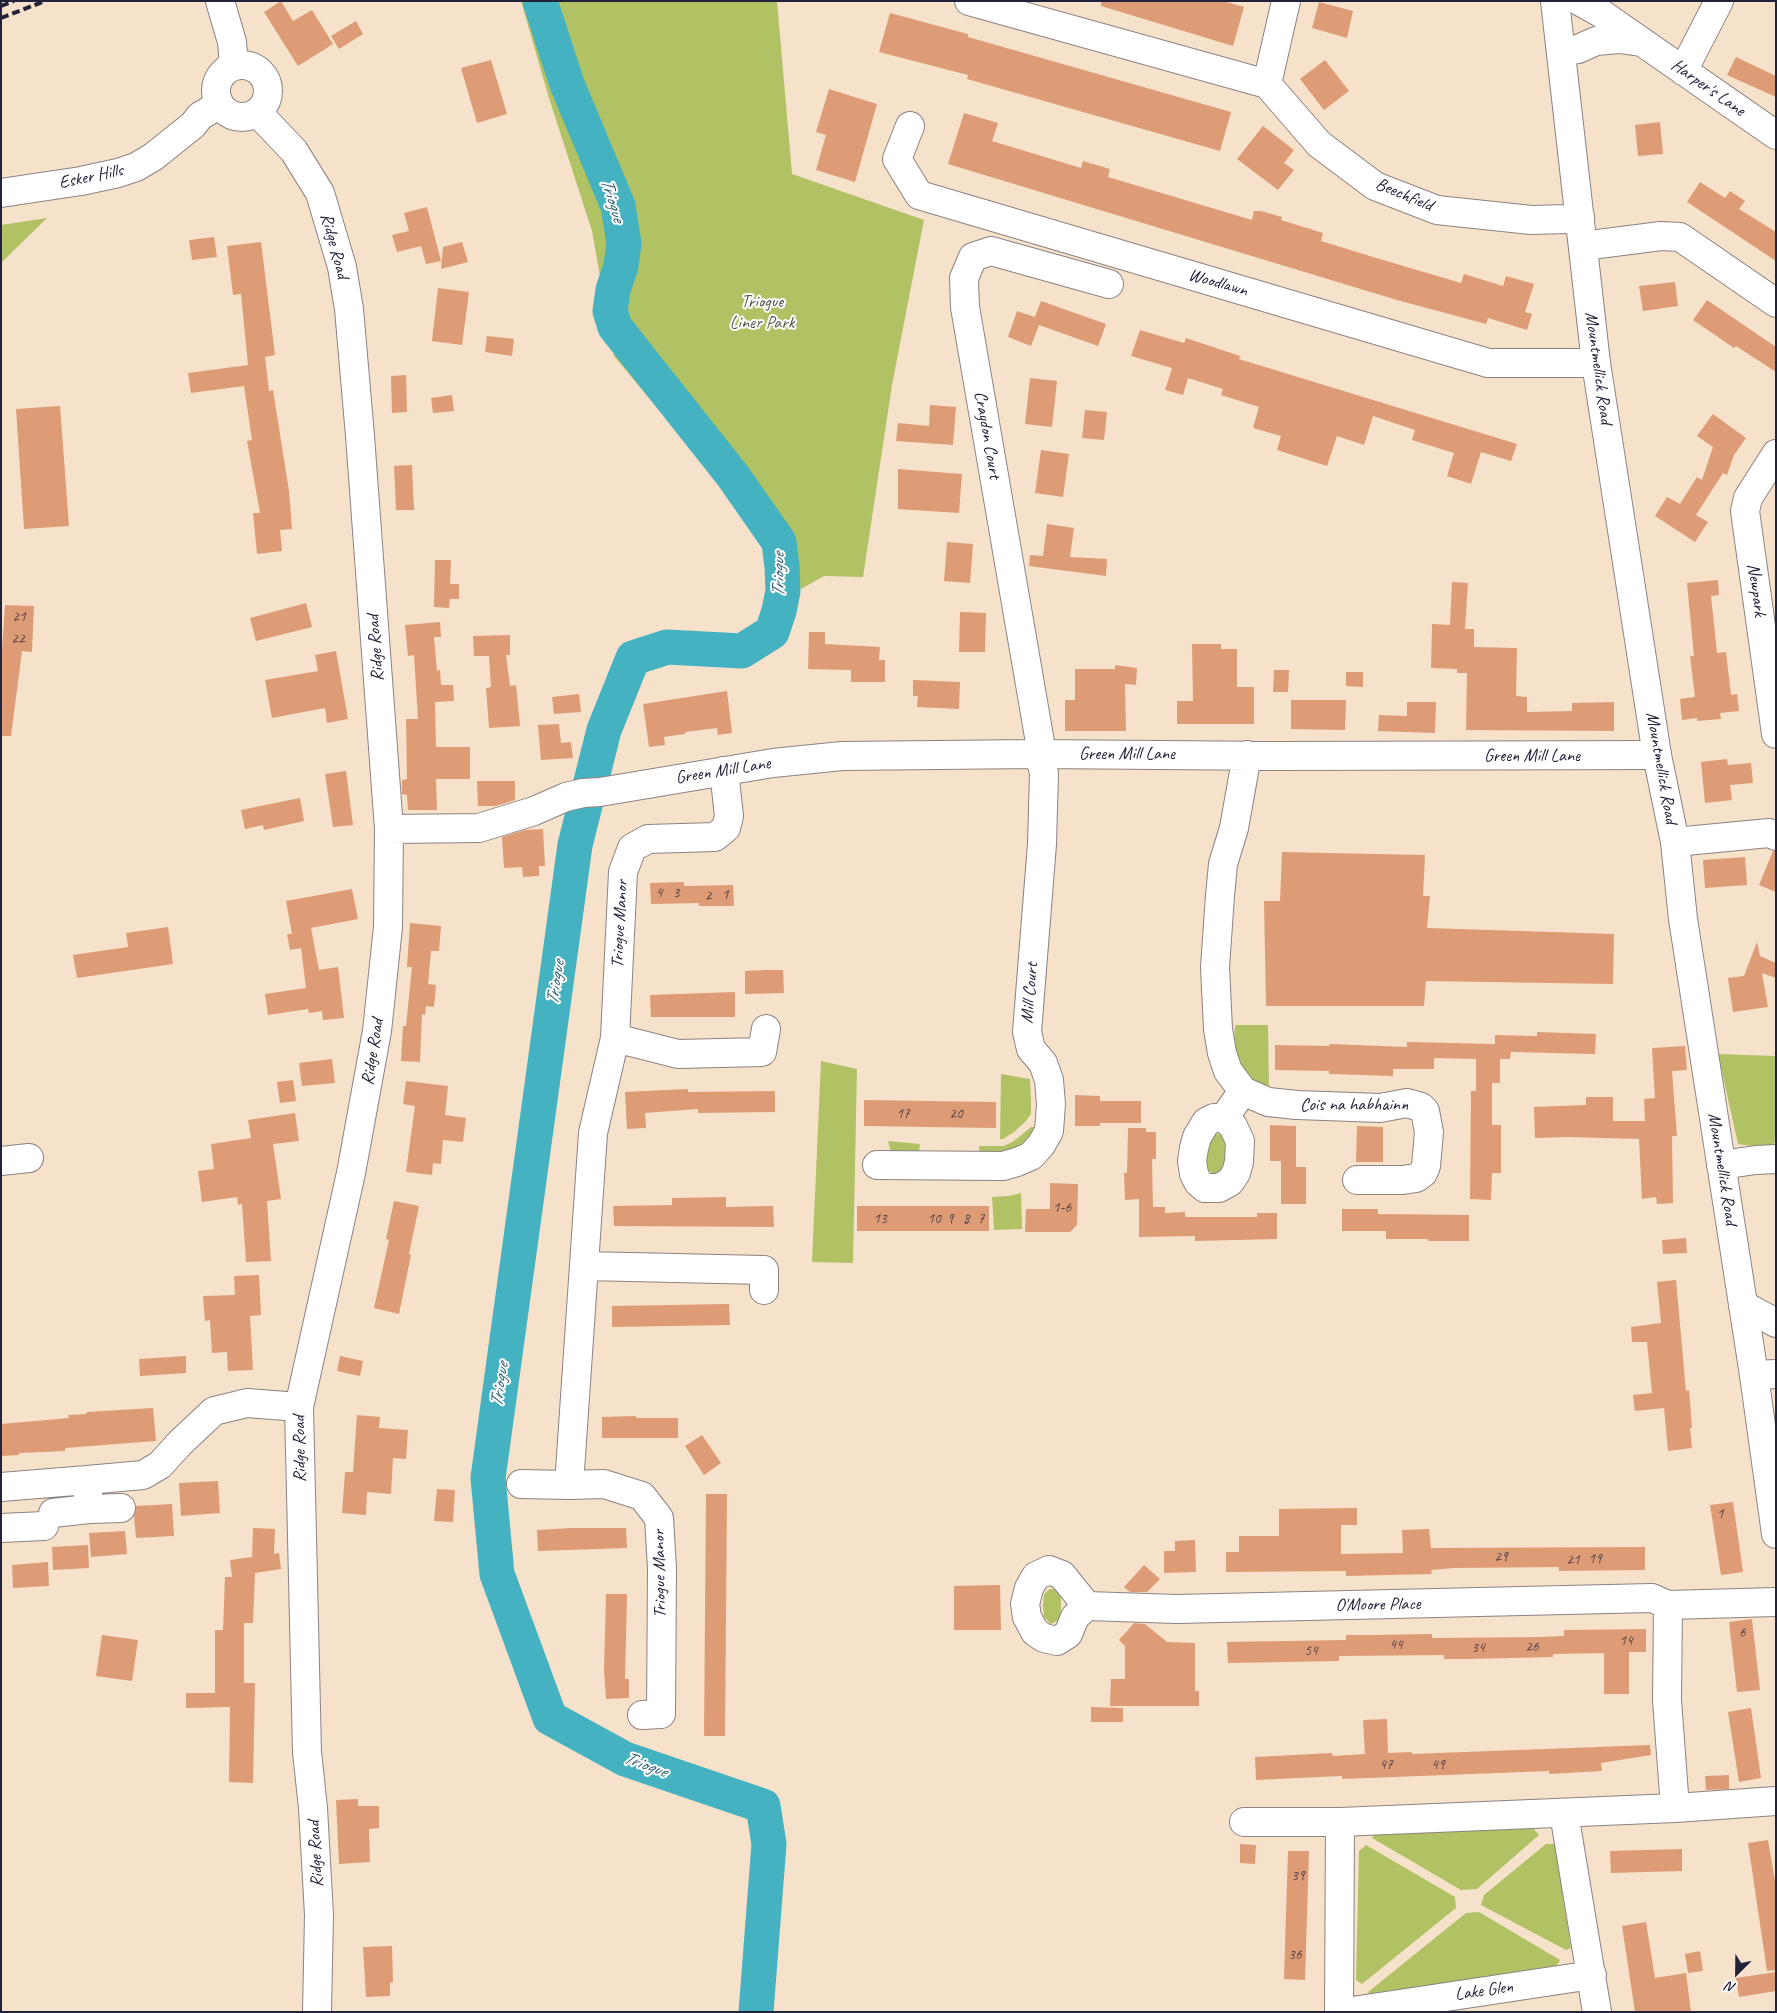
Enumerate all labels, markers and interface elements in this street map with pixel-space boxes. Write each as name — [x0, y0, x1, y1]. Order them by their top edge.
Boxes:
street label: Harper's Lane — [1667, 55, 1749, 121]
street label: Esker Hills — [57, 160, 125, 194]
street label: Beechfield — [1372, 173, 1436, 217]
water label: Triogue — [595, 175, 629, 225]
street label: Ridge Road — [315, 211, 353, 281]
street label: Woodlawn — [1186, 264, 1250, 302]
park label: Triogue Liner Park — [730, 291, 794, 334]
street label: Mountmellick Road — [1579, 310, 1617, 426]
street label: Craydon Court — [969, 389, 1005, 481]
water label: Triogue — [768, 553, 790, 597]
street label: Newpark — [1742, 562, 1770, 618]
house number: 21 — [12, 608, 26, 626]
street label: Ridge Road — [363, 614, 389, 682]
house number: 22 — [11, 630, 25, 648]
street label: Mountmellick Road — [1641, 710, 1681, 826]
street label: Green Mill Lane — [1079, 743, 1175, 765]
street label: Green Mill Lane — [1484, 745, 1580, 767]
street label: Green Mill Lane — [674, 753, 772, 789]
street label: Triogue Manor — [607, 879, 633, 969]
house number: 4 — [656, 884, 662, 902]
house number: 3 — [673, 884, 679, 902]
house number: 1 — [722, 886, 728, 904]
house number: 2 — [705, 887, 711, 905]
water label: Triogue — [542, 959, 570, 1007]
street label: Mill Court — [1017, 962, 1043, 1024]
street label: Ridge Road — [357, 1017, 389, 1087]
street label: Cois na habhainn — [1300, 1094, 1408, 1116]
house number: 17 — [896, 1105, 910, 1123]
house number: 20 — [949, 1105, 963, 1123]
street label: Mountmellick Road — [1702, 1111, 1742, 1227]
house number: 1-6 — [1053, 1199, 1071, 1217]
house number: 13 — [873, 1210, 887, 1228]
house number: 10 — [927, 1210, 941, 1228]
house number: 9 — [947, 1210, 953, 1228]
house number: 8 — [963, 1210, 969, 1228]
house number: 7 — [978, 1210, 984, 1228]
water label: Triogue — [486, 1361, 514, 1409]
street label: Ridge Road — [289, 1415, 311, 1483]
house number: 1 — [1717, 1505, 1723, 1523]
street label: Triogue Manor — [648, 1530, 672, 1618]
house number: 29 — [1494, 1548, 1508, 1566]
house number: 19 — [1588, 1550, 1602, 1568]
house number: 21 — [1566, 1551, 1580, 1569]
street label: O'Moore Place — [1335, 1593, 1421, 1617]
house number: 6 — [1739, 1624, 1745, 1642]
house number: 14 — [1619, 1632, 1633, 1650]
house number: 44 — [1389, 1636, 1403, 1654]
house number: 26 — [1525, 1638, 1539, 1656]
house number: 34 — [1471, 1639, 1485, 1657]
house number: 54 — [1304, 1642, 1318, 1660]
water label: Triogue — [620, 1747, 670, 1783]
house number: 47 — [1379, 1756, 1393, 1774]
house number: 49 — [1431, 1756, 1445, 1774]
street label: Ridge Road — [303, 1820, 329, 1888]
house number: 39 — [1291, 1867, 1305, 1885]
house number: 36 — [1288, 1946, 1302, 1964]
north arrow — [1712, 1948, 1762, 1998]
street label: Lake Glen — [1454, 1976, 1514, 2006]
text: N — [1724, 1978, 1738, 1997]

